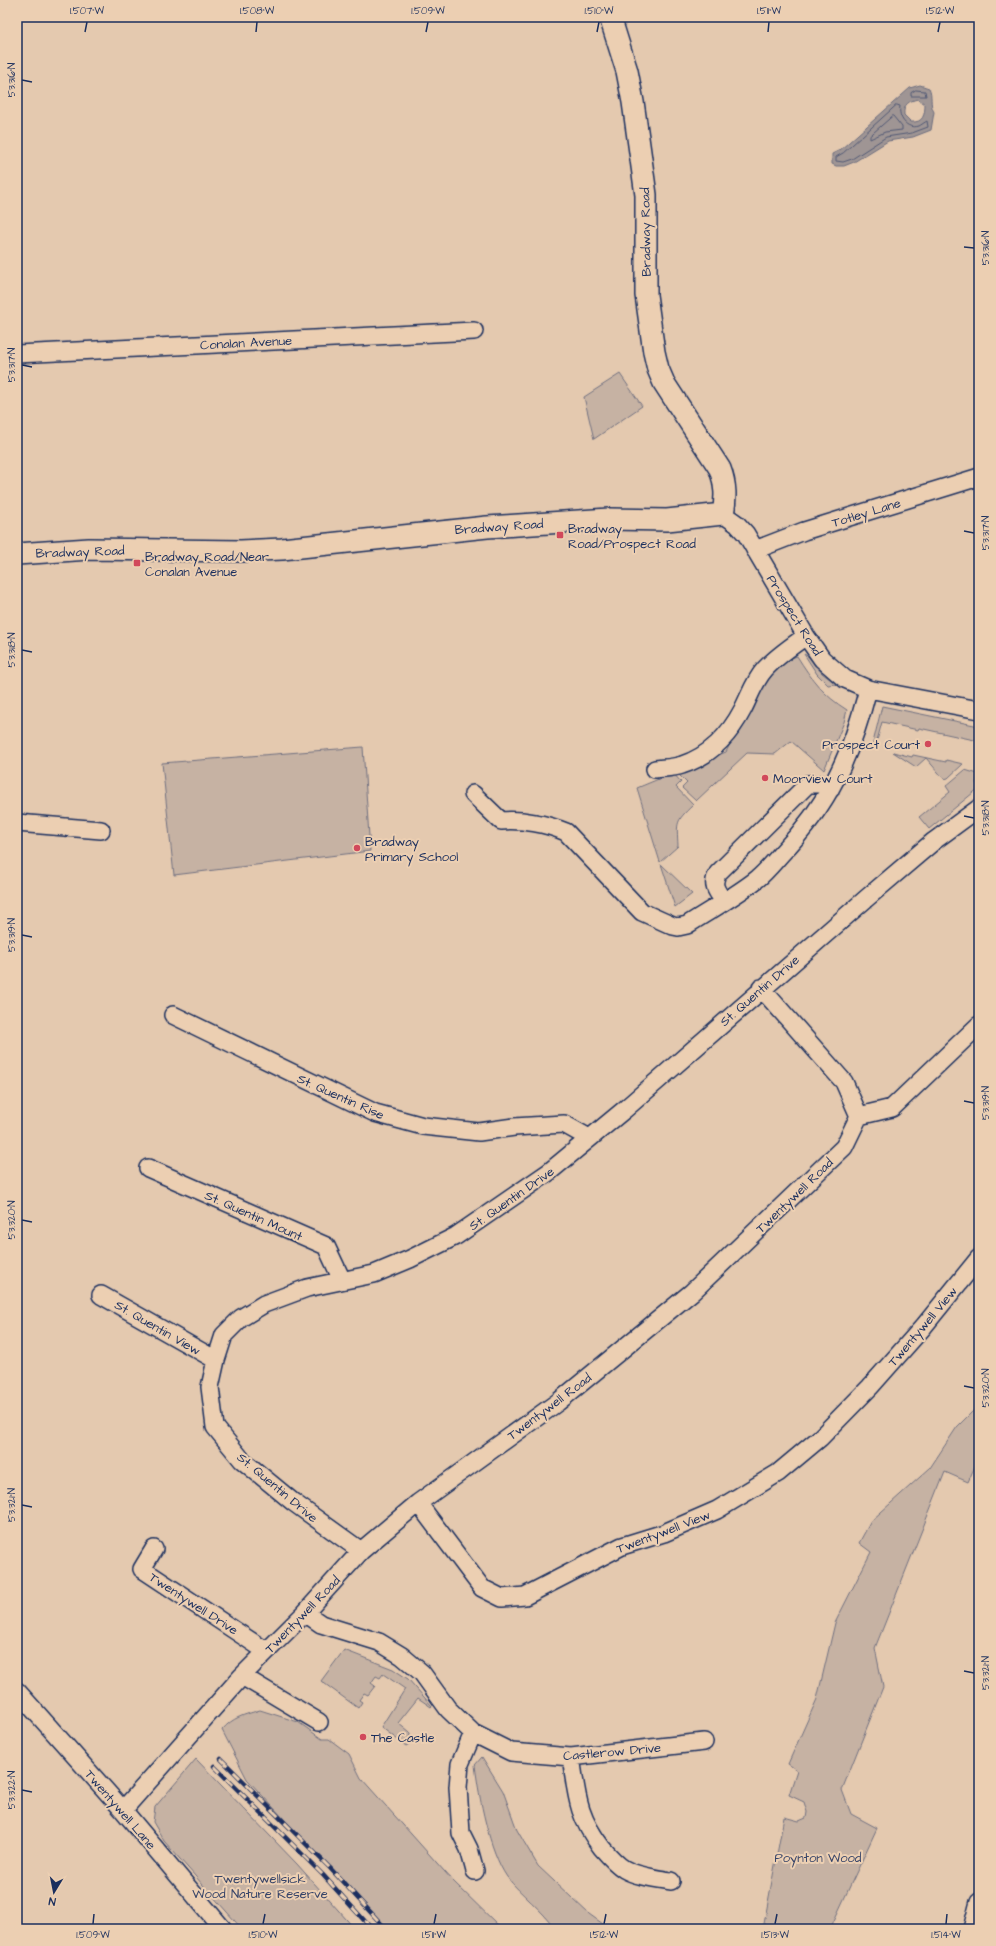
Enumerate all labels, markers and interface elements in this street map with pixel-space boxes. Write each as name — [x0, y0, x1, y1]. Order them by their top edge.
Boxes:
text: 1.507°W — [70, 4, 105, 18]
text: 1.508°W — [240, 4, 275, 18]
text: 1.509°W — [411, 4, 445, 18]
text: 1.510°W — [585, 4, 614, 18]
text: 1.511°W — [757, 4, 782, 18]
text: 1.512°W — [926, 4, 955, 18]
text: 53.316°N — [5, 63, 19, 97]
street label: Bradway Road — [636, 187, 657, 277]
text: 53.316°N — [979, 231, 993, 265]
street label: Conalan Avenue — [200, 332, 293, 354]
text: 53.317°N — [5, 348, 19, 382]
street label: Totley Lane — [830, 494, 903, 533]
street label: Bradway Road — [454, 515, 544, 540]
text: 53.317°N — [979, 516, 993, 550]
place label: Bradway Road/Prospect Road — [568, 520, 696, 553]
marker: Bradway Road/Prospect Road — [555, 530, 565, 540]
street label: Bradway Road — [35, 541, 125, 564]
place label: Bradway Road/Near Conalan Avenue — [145, 548, 269, 581]
marker: Bradway Road/Near Conalan Avenue — [132, 558, 142, 568]
street label: Prospect Road — [762, 572, 826, 660]
text: 53.318°N — [5, 633, 19, 667]
place label: Prospect Court — [822, 736, 921, 754]
marker: Prospect Court — [923, 739, 933, 749]
place label: Moorview Court — [773, 770, 873, 788]
marker: Moorview Court — [760, 773, 770, 783]
text: 53.318°N — [979, 801, 993, 835]
place label: Bradway Primary School — [365, 833, 458, 867]
marker: Bradway Primary School — [352, 843, 362, 853]
text: 53.319°N — [5, 918, 19, 952]
street label: St. Quentin Drive — [716, 951, 803, 1030]
street label: St. Quentin Rise — [294, 1070, 387, 1124]
text: 53.319°N — [979, 1086, 993, 1120]
street label: Twentywell Road — [752, 1154, 838, 1238]
street label: St. Quentin Drive — [465, 1163, 558, 1235]
street label: St. Quentin Mount — [202, 1186, 306, 1246]
text: 53.320°N — [5, 1200, 19, 1240]
street label: Twentywell View — [884, 1283, 962, 1371]
street label: St. Quentin View — [111, 1296, 204, 1360]
text: 53.320°N — [979, 1368, 993, 1408]
street label: Twentywell Road — [504, 1369, 596, 1445]
street label: St. Quentin Drive — [233, 1449, 322, 1527]
text: 53.321°N — [5, 1488, 19, 1522]
street label: Twentywell View — [614, 1506, 713, 1559]
street label: Twentywell Drive — [145, 1568, 241, 1640]
street label: Twentywell Road — [261, 1572, 345, 1658]
text: 53.321°N — [979, 1656, 993, 1690]
place label: The Castle — [371, 1729, 434, 1747]
marker: The Castle — [358, 1732, 368, 1742]
street label: Castlerow Drive — [562, 1739, 662, 1765]
street label: Twentywell Lane — [80, 1766, 160, 1854]
text: 53.322°N — [5, 1771, 19, 1809]
park label: Poynton Wood — [774, 1849, 862, 1868]
park label: Twentywellsick Wood Nature Reserve — [192, 1870, 328, 1903]
north arrow — [34, 1872, 74, 1912]
text: N — [48, 1893, 57, 1909]
text: 1.509°W — [76, 1928, 110, 1942]
text: 1.510°W — [249, 1928, 278, 1942]
text: 1.511°W — [422, 1928, 447, 1942]
text: 1.512°W — [590, 1928, 619, 1942]
text: 1.513°W — [761, 1928, 789, 1942]
text: 1.514°W — [931, 1928, 961, 1942]

